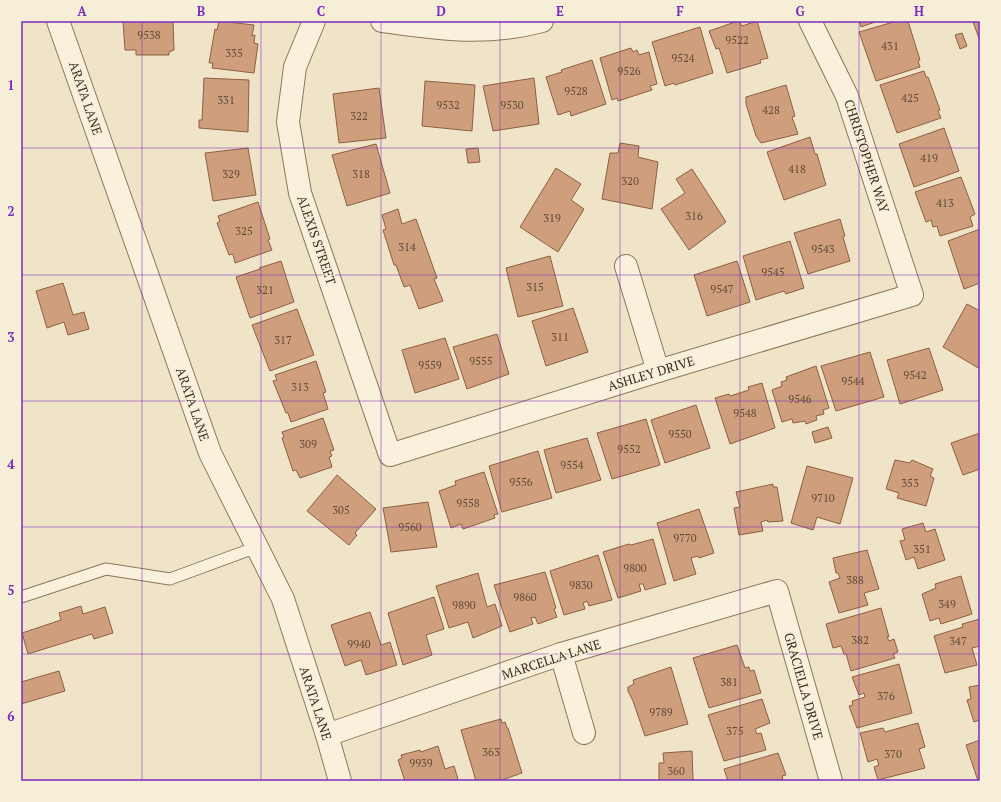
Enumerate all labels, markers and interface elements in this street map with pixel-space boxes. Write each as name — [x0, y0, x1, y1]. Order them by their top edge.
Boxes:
text: A — [77, 2, 87, 20]
text: B — [197, 2, 205, 20]
text: C — [317, 2, 325, 20]
text: D — [436, 2, 446, 20]
text: E — [556, 2, 564, 20]
text: F — [676, 2, 684, 20]
text: G — [795, 2, 805, 20]
text: H — [914, 2, 924, 20]
house number: 9538 — [137, 28, 161, 42]
house number: 9522 — [725, 33, 749, 47]
house number: 431 — [881, 39, 899, 53]
house number: 335 — [225, 46, 243, 60]
house number: 9524 — [671, 51, 695, 65]
street label: ARATA LANE — [65, 59, 107, 137]
house number: 9526 — [617, 64, 641, 78]
text: 1 — [7, 76, 15, 94]
house number: 9528 — [564, 84, 588, 98]
house number: 425 — [901, 91, 919, 105]
house number: 331 — [217, 93, 235, 107]
street label: CHRISTOPHER WAY — [840, 97, 894, 216]
house number: 9532 — [436, 98, 460, 112]
house number: 9530 — [500, 98, 524, 112]
house number: 428 — [762, 103, 780, 117]
house number: 322 — [350, 109, 368, 123]
house number: 419 — [920, 151, 938, 165]
house number: 418 — [788, 162, 806, 176]
house number: 329 — [222, 167, 240, 181]
house number: 318 — [352, 167, 370, 181]
house number: 320 — [621, 174, 639, 188]
street label: ALEXIS STREET — [293, 193, 341, 287]
house number: 413 — [936, 196, 954, 210]
text: 2 — [7, 202, 15, 220]
house number: 316 — [685, 209, 703, 223]
house number: 319 — [543, 211, 561, 225]
house number: 325 — [235, 224, 253, 238]
house number: 314 — [398, 240, 416, 254]
house number: 9543 — [811, 242, 835, 256]
house number: 9545 — [761, 265, 785, 279]
house number: 315 — [526, 280, 544, 294]
house number: 9547 — [710, 282, 734, 296]
house number: 321 — [256, 283, 274, 297]
text: 3 — [7, 328, 15, 346]
house number: 311 — [551, 330, 569, 344]
house number: 317 — [274, 333, 292, 347]
street label: ASHLEY DRIVE — [605, 351, 697, 395]
house number: 9555 — [469, 354, 493, 368]
house number: 9559 — [418, 358, 442, 372]
street label: ARATA LANE — [172, 365, 214, 443]
house number: 9542 — [903, 368, 927, 382]
house number: 9544 — [841, 374, 865, 388]
house number: 313 — [291, 380, 309, 394]
house number: 9546 — [788, 392, 812, 406]
house number: 9548 — [733, 406, 757, 420]
house number: 9550 — [668, 427, 692, 441]
house number: 309 — [299, 437, 317, 451]
house number: 9552 — [617, 442, 641, 456]
text: 4 — [7, 455, 15, 473]
house number: 9554 — [560, 458, 584, 472]
house number: 9556 — [509, 475, 533, 489]
house number: 353 — [901, 476, 919, 490]
house number: 9710 — [811, 491, 835, 505]
house number: 9558 — [456, 496, 480, 510]
house number: 305 — [332, 503, 350, 517]
house number: 9560 — [398, 520, 422, 534]
house number: 9770 — [673, 531, 697, 545]
house number: 351 — [913, 542, 931, 556]
house number: 9800 — [623, 561, 647, 575]
house number: 388 — [846, 573, 864, 587]
house number: 9830 — [569, 578, 593, 592]
text: 5 — [7, 581, 15, 599]
house number: 9860 — [513, 590, 537, 604]
house number: 349 — [938, 597, 956, 611]
house number: 9890 — [452, 598, 476, 612]
street label: GRACIELLA DRIVE — [780, 630, 828, 742]
house number: 382 — [851, 633, 869, 647]
house number: 347 — [949, 634, 967, 648]
street label: MARCELLA LANE — [499, 635, 603, 683]
house number: 9940 — [347, 637, 371, 651]
street label: ARATA LANE — [296, 664, 336, 742]
house number: 381 — [720, 675, 738, 689]
house number: 376 — [877, 689, 895, 703]
house number: 9789 — [649, 705, 673, 719]
text: 6 — [7, 707, 15, 725]
house number: 375 — [726, 724, 744, 738]
house number: 363 — [482, 745, 500, 759]
house number: 370 — [884, 747, 902, 761]
house number: 9939 — [409, 756, 433, 770]
house number: 360 — [667, 764, 685, 778]

